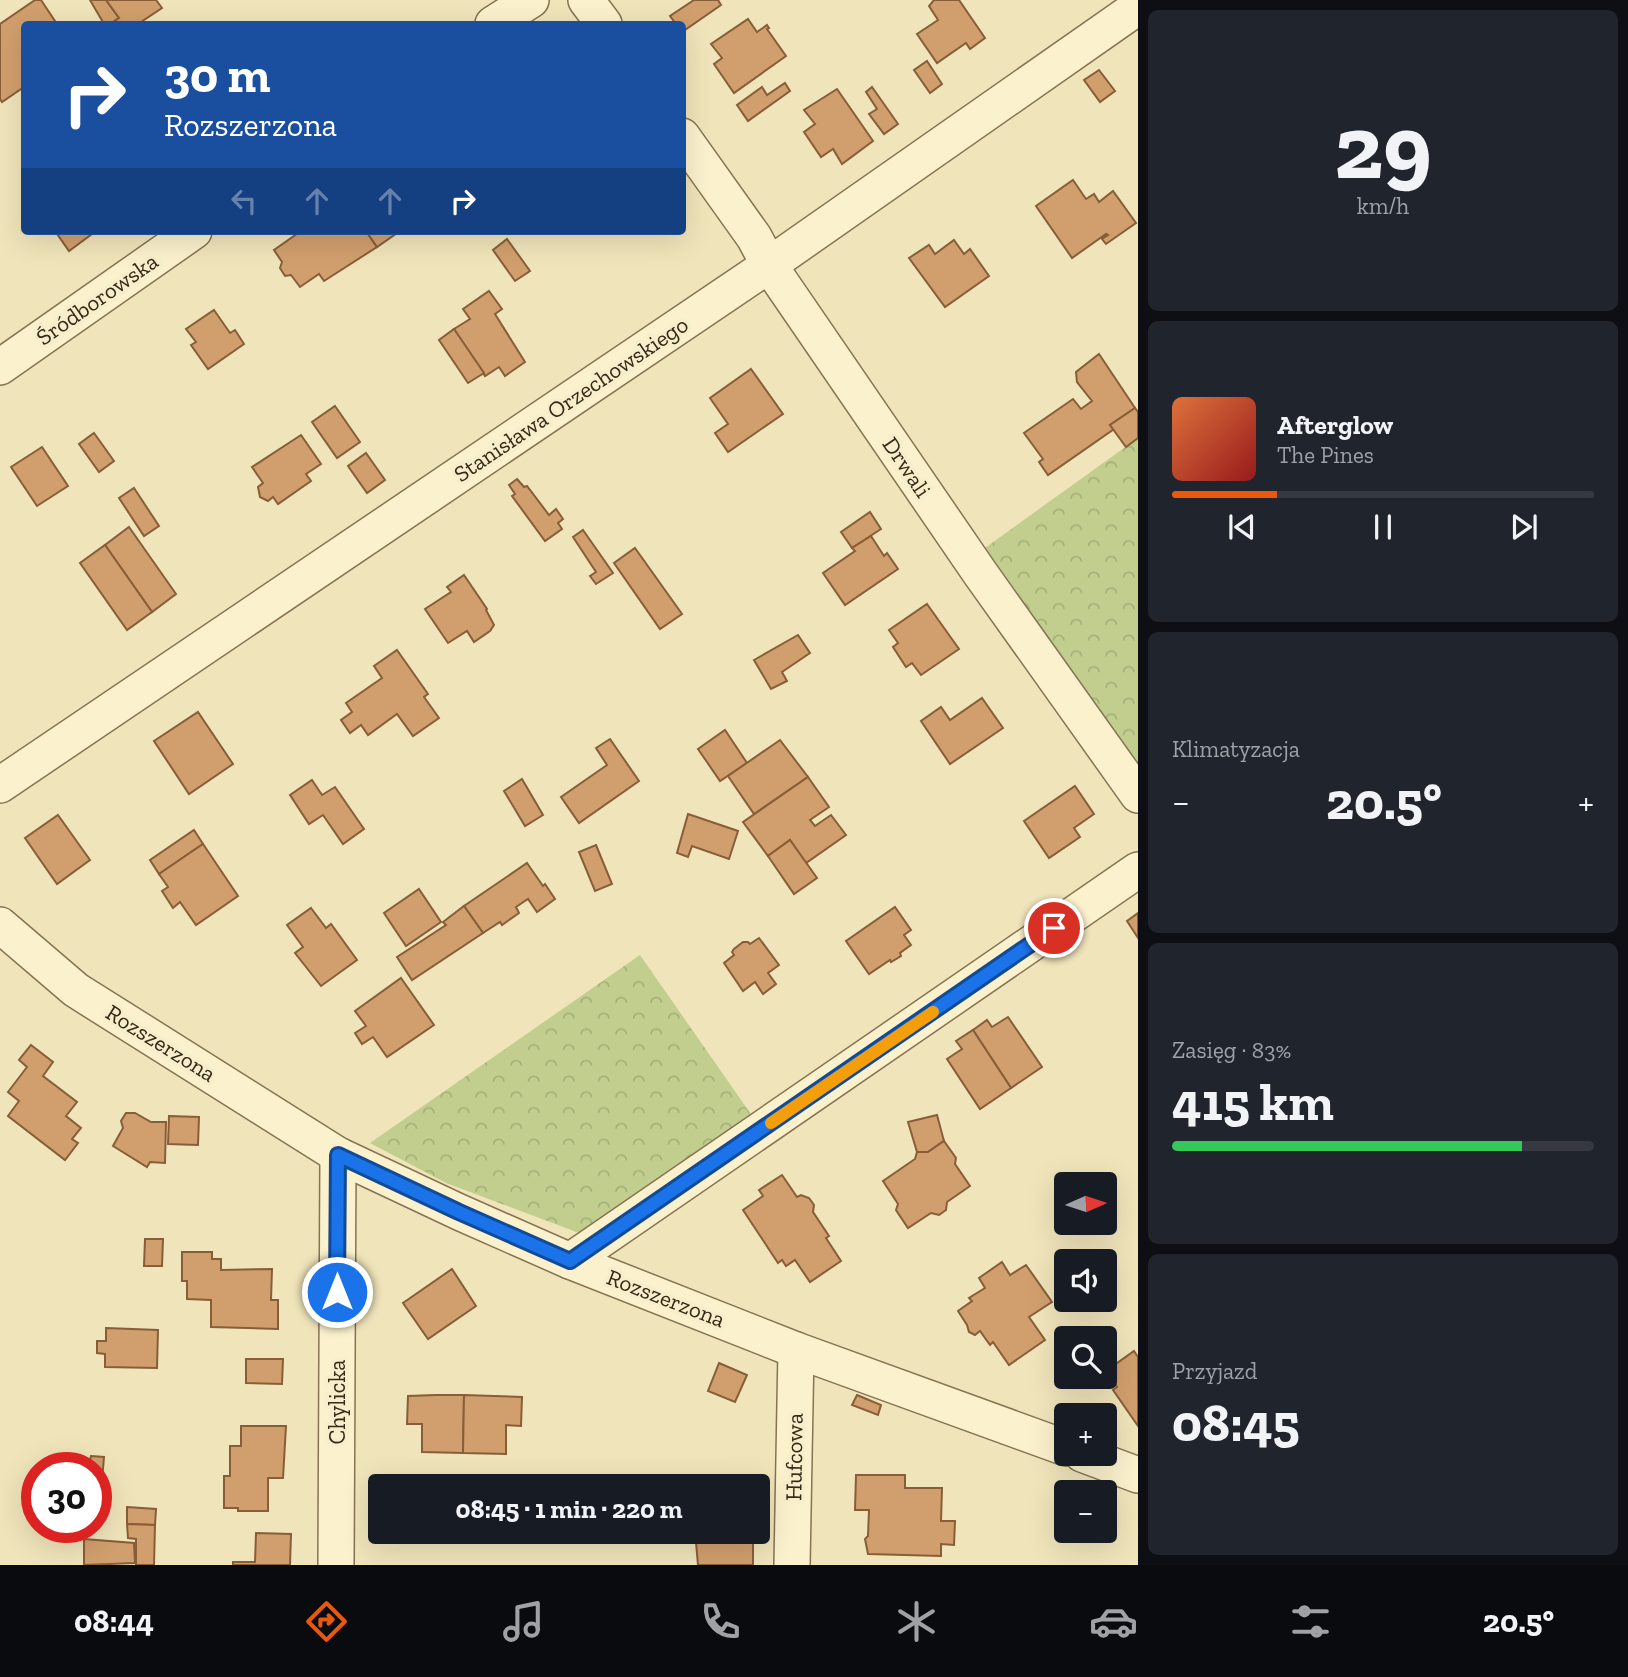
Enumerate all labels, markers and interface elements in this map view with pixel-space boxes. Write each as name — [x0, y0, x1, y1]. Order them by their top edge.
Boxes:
text: 30 m — [164, 46, 270, 105]
icon: right — [49, 49, 140, 140]
text: 29 — [1334, 92, 1432, 201]
text: Rozszerzona — [164, 106, 337, 144]
icon: left — [225, 182, 263, 220]
icon: ahead — [298, 182, 336, 220]
icon: ahead — [371, 182, 409, 220]
icon: right — [444, 182, 482, 220]
text: km/h — [1357, 192, 1409, 220]
street label: Śródborowska — [31, 247, 163, 351]
street label: Stanisława Orzechowskiego — [449, 310, 693, 488]
text: Afterglow — [1277, 409, 1393, 441]
street label: Drwali — [877, 431, 937, 503]
text: The Pines — [1277, 441, 1374, 469]
icon: previous — [1223, 508, 1261, 546]
icon: pause — [1364, 508, 1402, 546]
icon: next — [1505, 508, 1543, 546]
text: Klimatyzacja — [1172, 735, 1300, 763]
text: 20.5° — [1326, 770, 1442, 832]
text: − — [1172, 779, 1190, 825]
text: + — [1578, 779, 1594, 825]
pin — [1024, 898, 1084, 958]
icon: arrive — [1035, 909, 1073, 947]
street label: Rozszerzona — [101, 998, 221, 1088]
text: Zasięg · 83% — [1172, 1036, 1291, 1064]
text: 415 km — [1172, 1071, 1334, 1133]
north arrow — [1054, 1172, 1116, 1236]
map controls — [1054, 1172, 1117, 1543]
button: sound — [1054, 1249, 1117, 1312]
position arrow — [300, 1255, 374, 1329]
street label: Rozszerzona — [603, 1263, 729, 1333]
button: search — [1054, 1326, 1117, 1389]
text: Przyjazd — [1172, 1357, 1257, 1385]
street label: Chylicka — [323, 1360, 351, 1444]
text: 08:45 — [1172, 1392, 1300, 1454]
button: + — [1054, 1403, 1117, 1466]
street label: Hufcowa — [779, 1413, 809, 1501]
speed limit sign: 30 — [21, 1452, 112, 1543]
button: − — [1054, 1480, 1117, 1543]
text: 08:45 · 1 min · 220 m — [455, 1493, 683, 1525]
icon: directions — [302, 1597, 351, 1646]
icon: music — [499, 1597, 548, 1646]
icon: phone — [696, 1597, 745, 1646]
icon: climate — [892, 1597, 941, 1646]
icon: car — [1089, 1597, 1138, 1646]
icon: filters — [1286, 1597, 1335, 1646]
text: 08:44 — [74, 1602, 154, 1640]
text: 20.5° — [1483, 1602, 1554, 1640]

